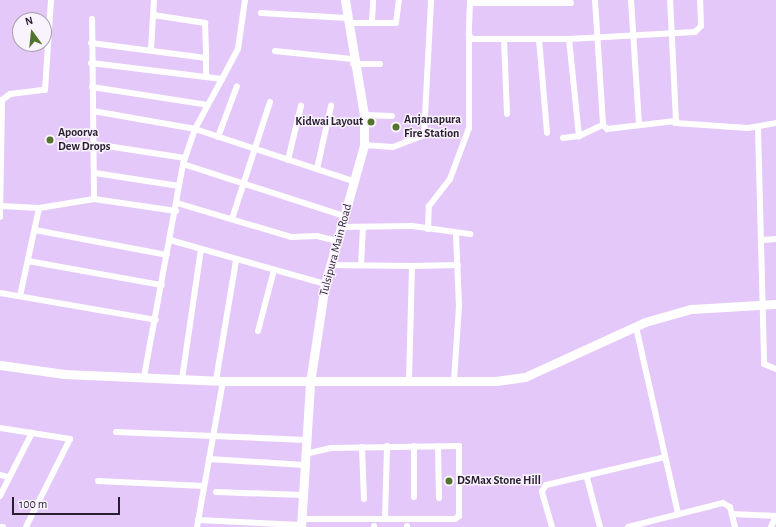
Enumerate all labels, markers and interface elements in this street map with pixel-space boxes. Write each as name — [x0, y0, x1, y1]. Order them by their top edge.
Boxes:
north arrow — [12, 12, 52, 52]
text: N — [24, 15, 34, 27]
place label: Anjanapura Fire Station — [404, 113, 461, 141]
place label: Kidwai Layout — [295, 115, 363, 129]
marker: Kidwai Layout — [366, 117, 376, 127]
marker: Anjanapura Fire Station — [391, 122, 401, 132]
place label: Apoorva Dew Drops — [58, 126, 110, 154]
marker: Apoorva Dew Drops — [45, 135, 55, 145]
street label: Tulsipura Main Road — [317, 202, 355, 298]
place label: DSMax Stone Hill — [457, 474, 541, 488]
marker: DSMax Stone Hill — [444, 476, 454, 486]
scale bar — [14, 489, 122, 515]
text: 100 m — [19, 498, 47, 510]

